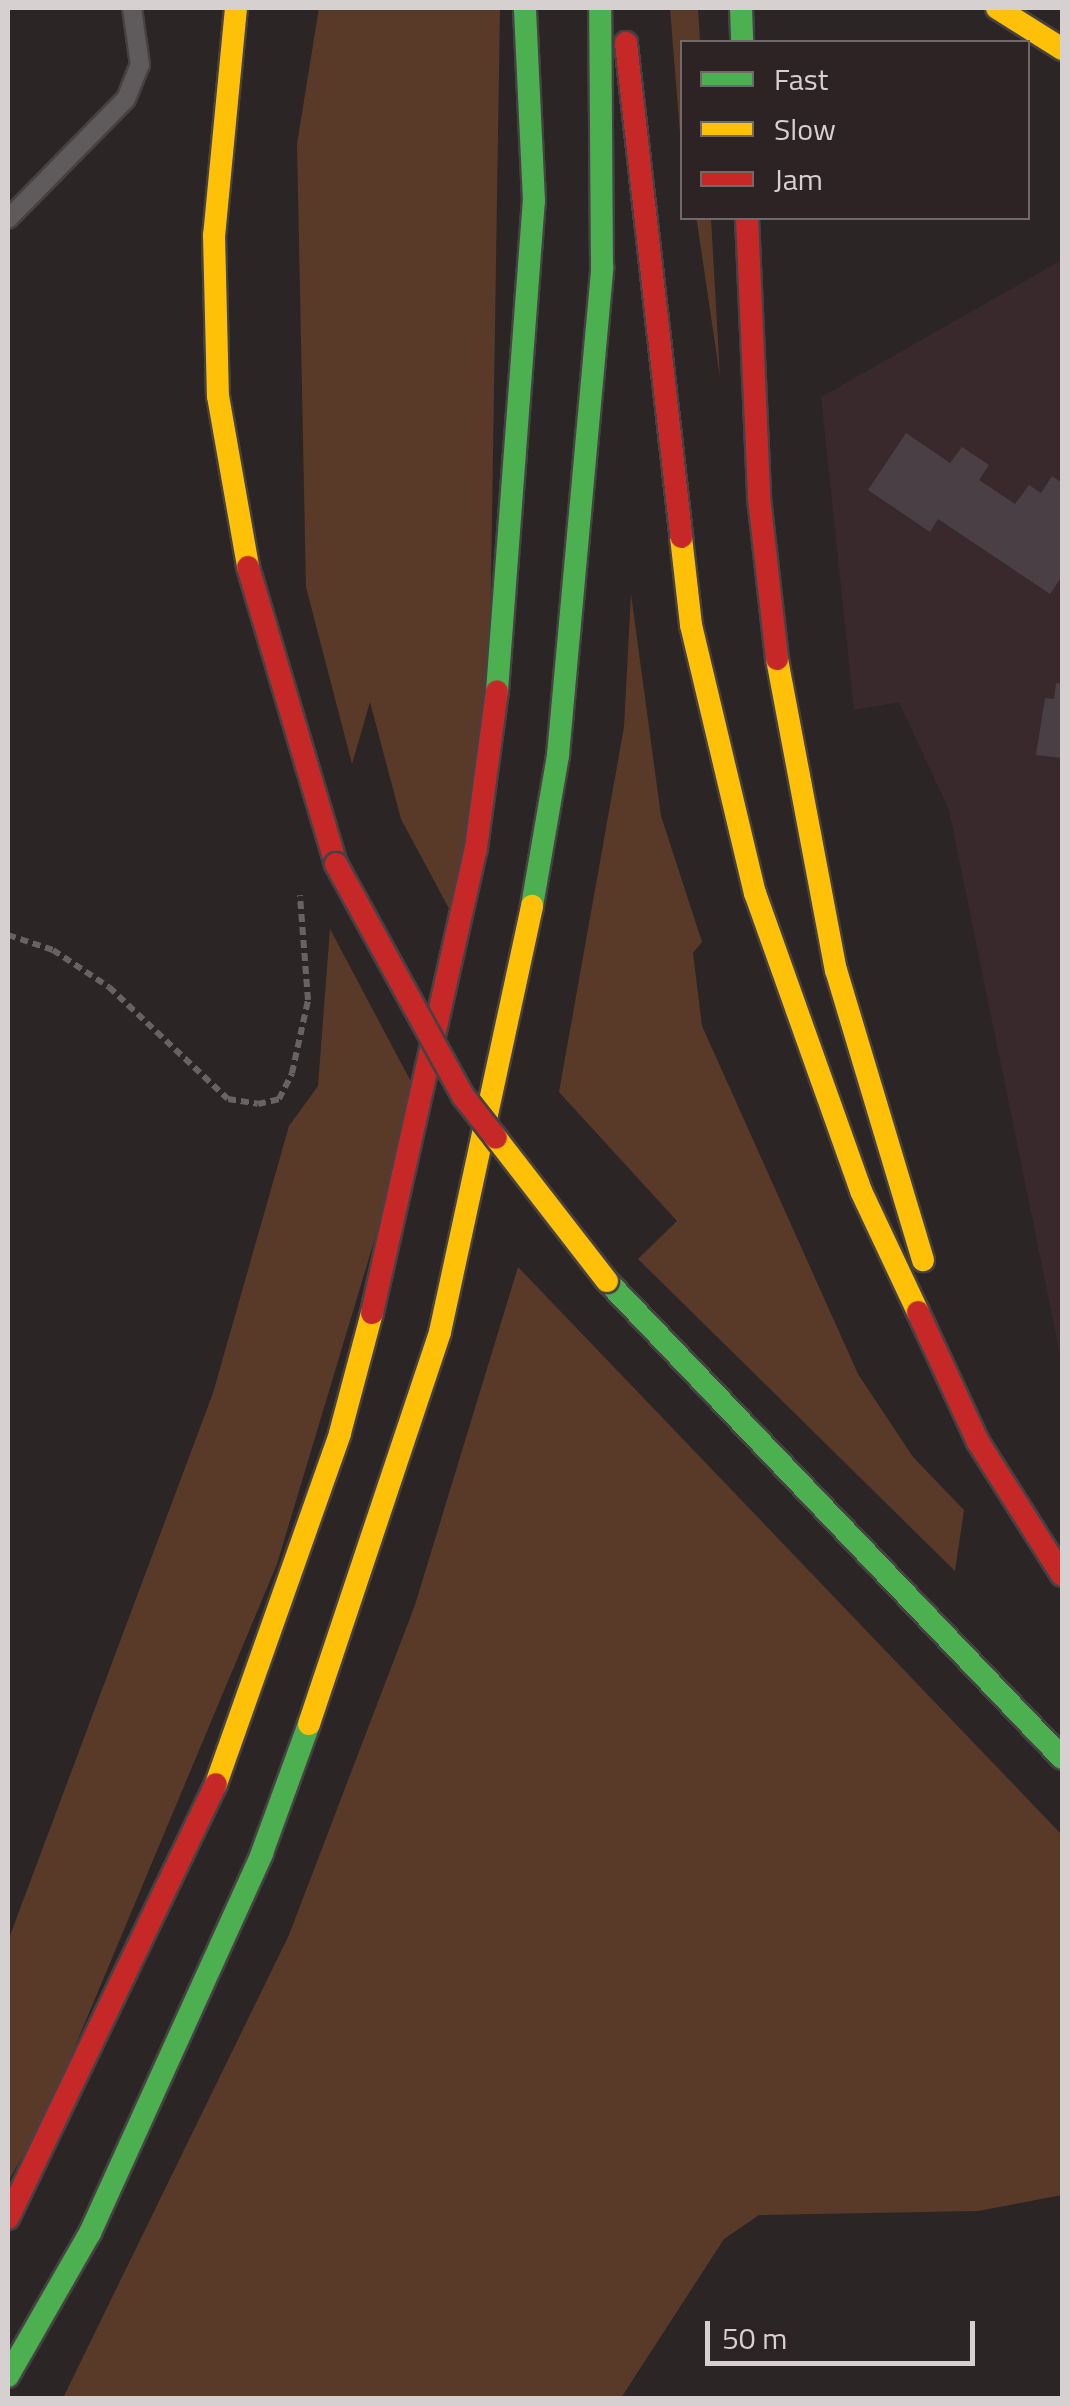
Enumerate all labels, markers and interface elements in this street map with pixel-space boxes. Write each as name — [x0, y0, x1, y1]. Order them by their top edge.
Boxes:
legend — [680, 40, 1030, 220]
text: Fast — [774, 56, 828, 102]
text: Slow — [774, 106, 836, 152]
text: Jam — [774, 156, 823, 202]
scale bar — [710, 2301, 980, 2363]
text: 50 m — [722, 2315, 787, 2361]

